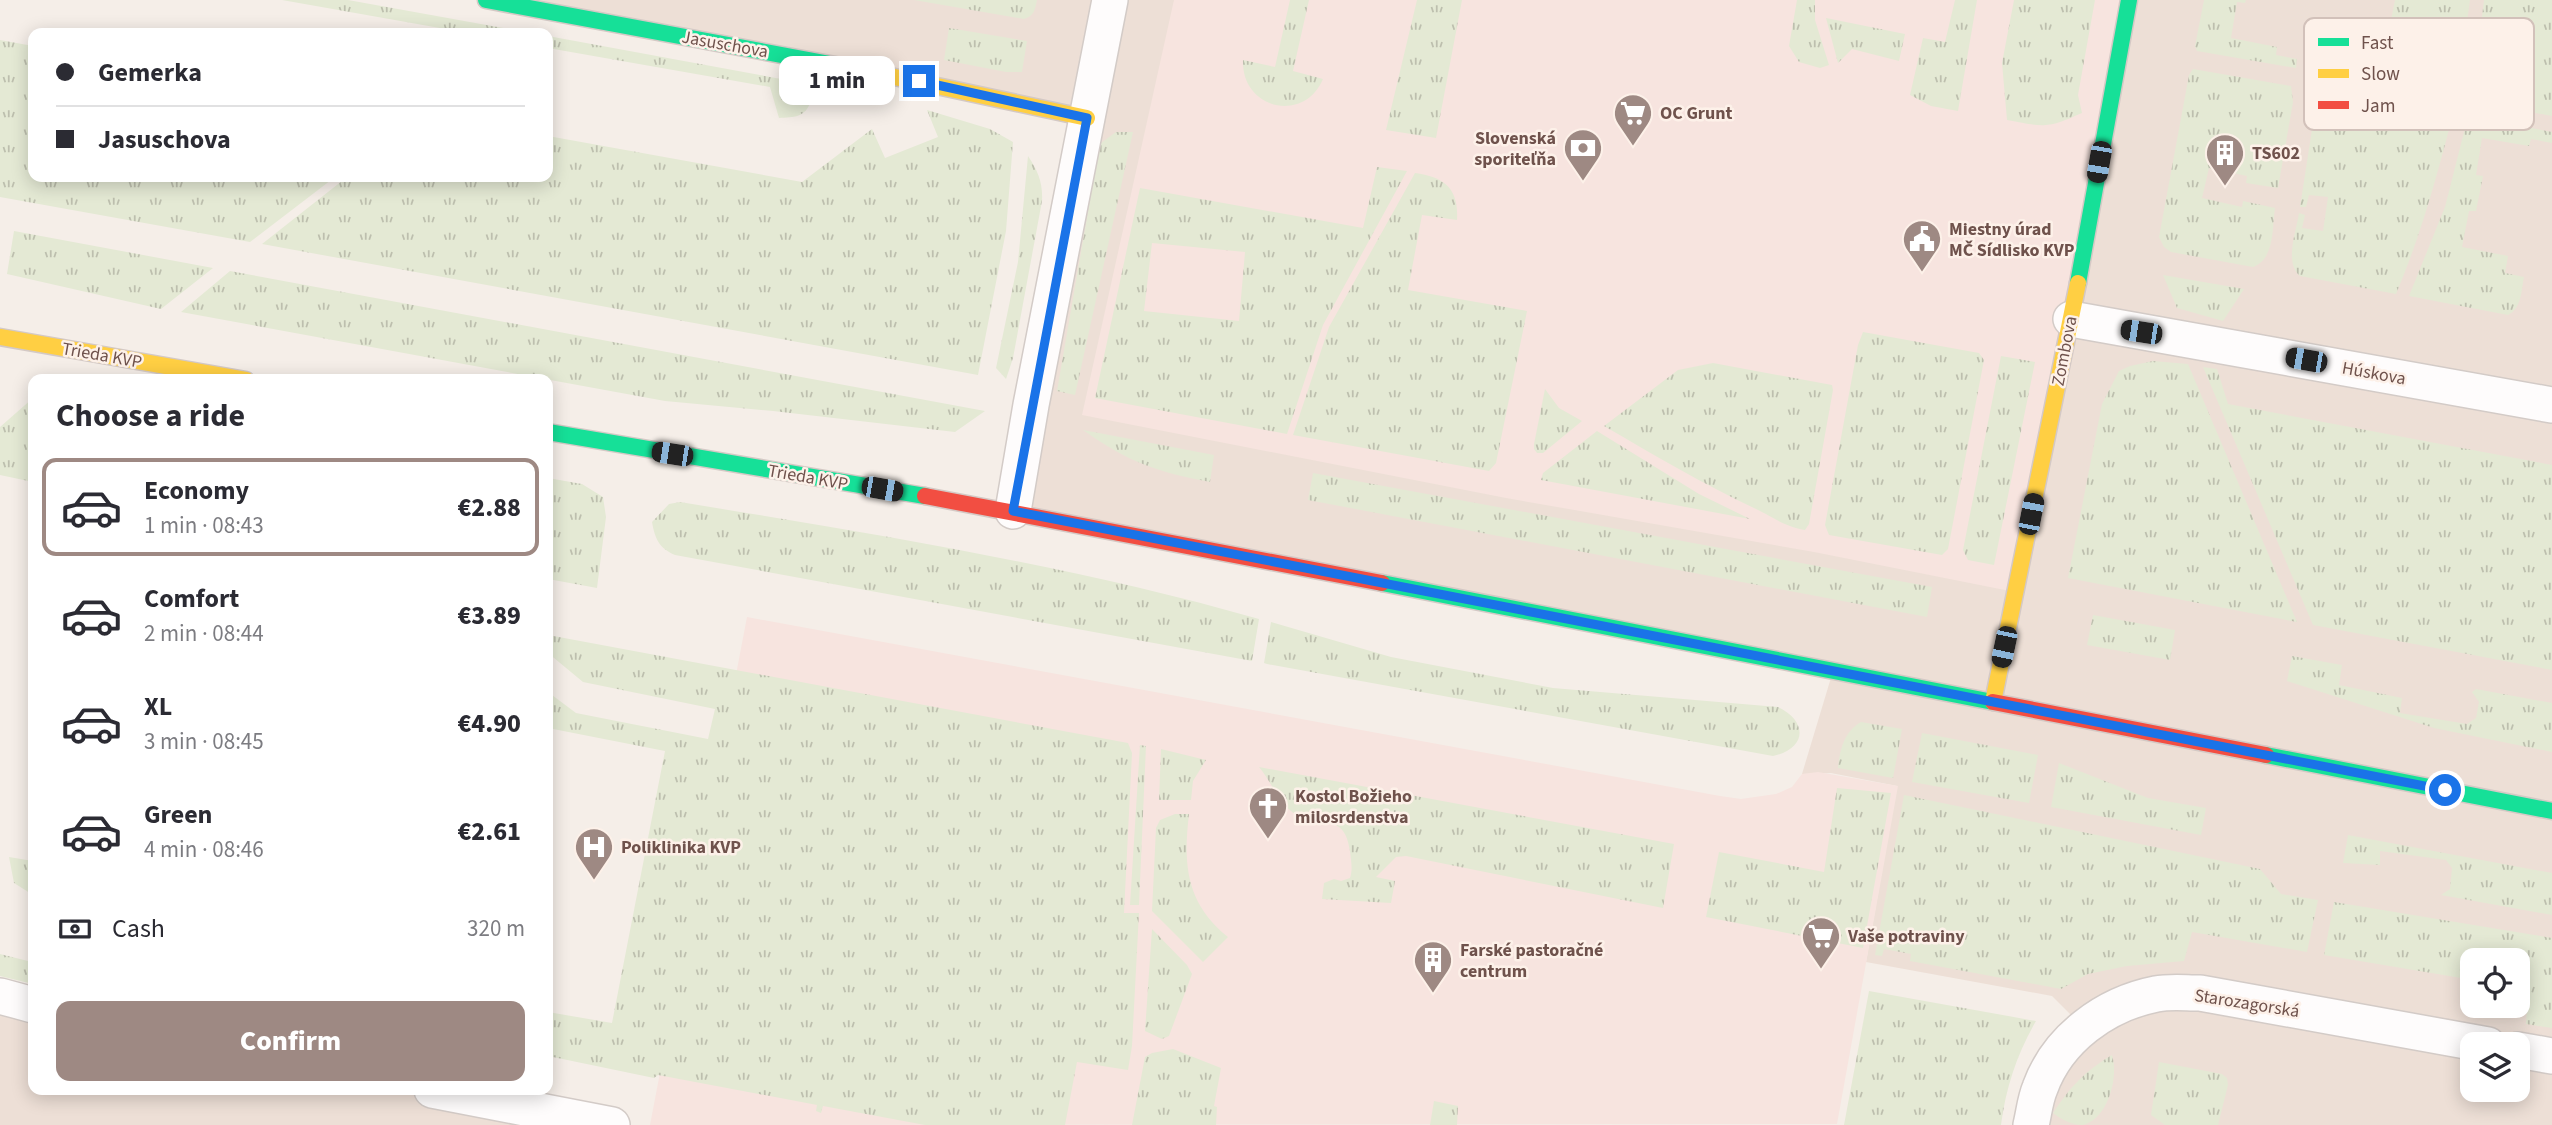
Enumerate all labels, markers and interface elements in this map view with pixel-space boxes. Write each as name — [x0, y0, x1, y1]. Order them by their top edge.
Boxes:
legend — [2304, 18, 2534, 130]
street label: Jasuschova — [680, 25, 770, 64]
text: Fast — [2361, 30, 2394, 57]
text: Gemerka — [98, 54, 202, 91]
callout: 1 min — [779, 56, 894, 106]
text: Slow — [2361, 61, 2400, 88]
text: 1 min — [809, 64, 865, 97]
route end — [903, 65, 935, 97]
supermarket icon: OC Grunt — [1612, 92, 1654, 147]
text: Jam — [2361, 93, 2395, 120]
place label: OC Grunt — [1660, 101, 1733, 126]
text: Jasuschova — [98, 121, 231, 158]
place label: Slovenská sporiteľňa — [1474, 126, 1556, 172]
bank icon: Slovenská sporiteľňa — [1562, 127, 1604, 182]
building icon: TS602 — [2204, 132, 2246, 187]
car — [2086, 139, 2113, 185]
place label: TS602 — [2252, 141, 2300, 166]
place label: Miestny úrad MČ Sídlisko KVP — [1949, 217, 2075, 263]
public building icon: Miestny úrad MČ Sídlisko KVP — [1901, 218, 1943, 273]
street label: Zombova — [2045, 314, 2084, 388]
car — [2119, 318, 2164, 346]
street label: Trieda KVP — [60, 336, 144, 375]
car — [2284, 346, 2329, 374]
street label: Húskova — [2340, 356, 2408, 391]
text: Choose a ride — [56, 393, 245, 439]
car — [650, 440, 695, 468]
street label: Trieda KVP — [766, 458, 850, 497]
text: Economy — [144, 472, 249, 509]
car — [860, 475, 905, 503]
icon: car — [60, 476, 123, 539]
text: €2.88 — [457, 489, 521, 526]
car — [2017, 491, 2046, 537]
text: 1 min · 08:43 — [144, 509, 264, 542]
text: Comfort — [144, 580, 239, 617]
icon: car — [60, 584, 123, 647]
text: €3.89 — [457, 597, 521, 634]
text: 2 min · 08:44 — [144, 617, 264, 650]
car — [1990, 624, 2019, 670]
text: XL — [144, 688, 172, 725]
icon: car — [60, 692, 123, 755]
text: €4.90 — [457, 705, 521, 742]
text: 3 min · 08:45 — [144, 725, 264, 758]
route start — [2429, 774, 2461, 806]
place label: Kostol Božieho milosrdenstva — [1295, 784, 1412, 830]
church icon: Kostol Božieho milosrdenstva — [1247, 785, 1289, 840]
text: Green — [144, 796, 212, 833]
icon: car — [60, 800, 123, 863]
text: €2.61 — [457, 813, 521, 850]
hospital icon: Poliklinika KVP — [573, 826, 615, 881]
text: 4 min · 08:46 — [144, 833, 264, 866]
place label: Poliklinika KVP — [621, 835, 741, 860]
icon: cash — [56, 910, 94, 948]
text: Cash — [112, 910, 165, 947]
text: 320 m — [467, 912, 525, 945]
supermarket icon: Vaše potraviny — [1800, 915, 1842, 970]
place label: Vaše potraviny — [1847, 924, 1965, 949]
place label: Farské pastoračné centrum — [1460, 938, 1603, 984]
building icon: Farské pastoračné centrum — [1412, 939, 1454, 994]
map controls — [2460, 948, 2530, 1102]
button: locate — [2460, 948, 2530, 1018]
street label: Starozagorská — [2193, 983, 2301, 1024]
button: Confirm — [56, 1001, 525, 1081]
button: layers — [2460, 1032, 2530, 1102]

